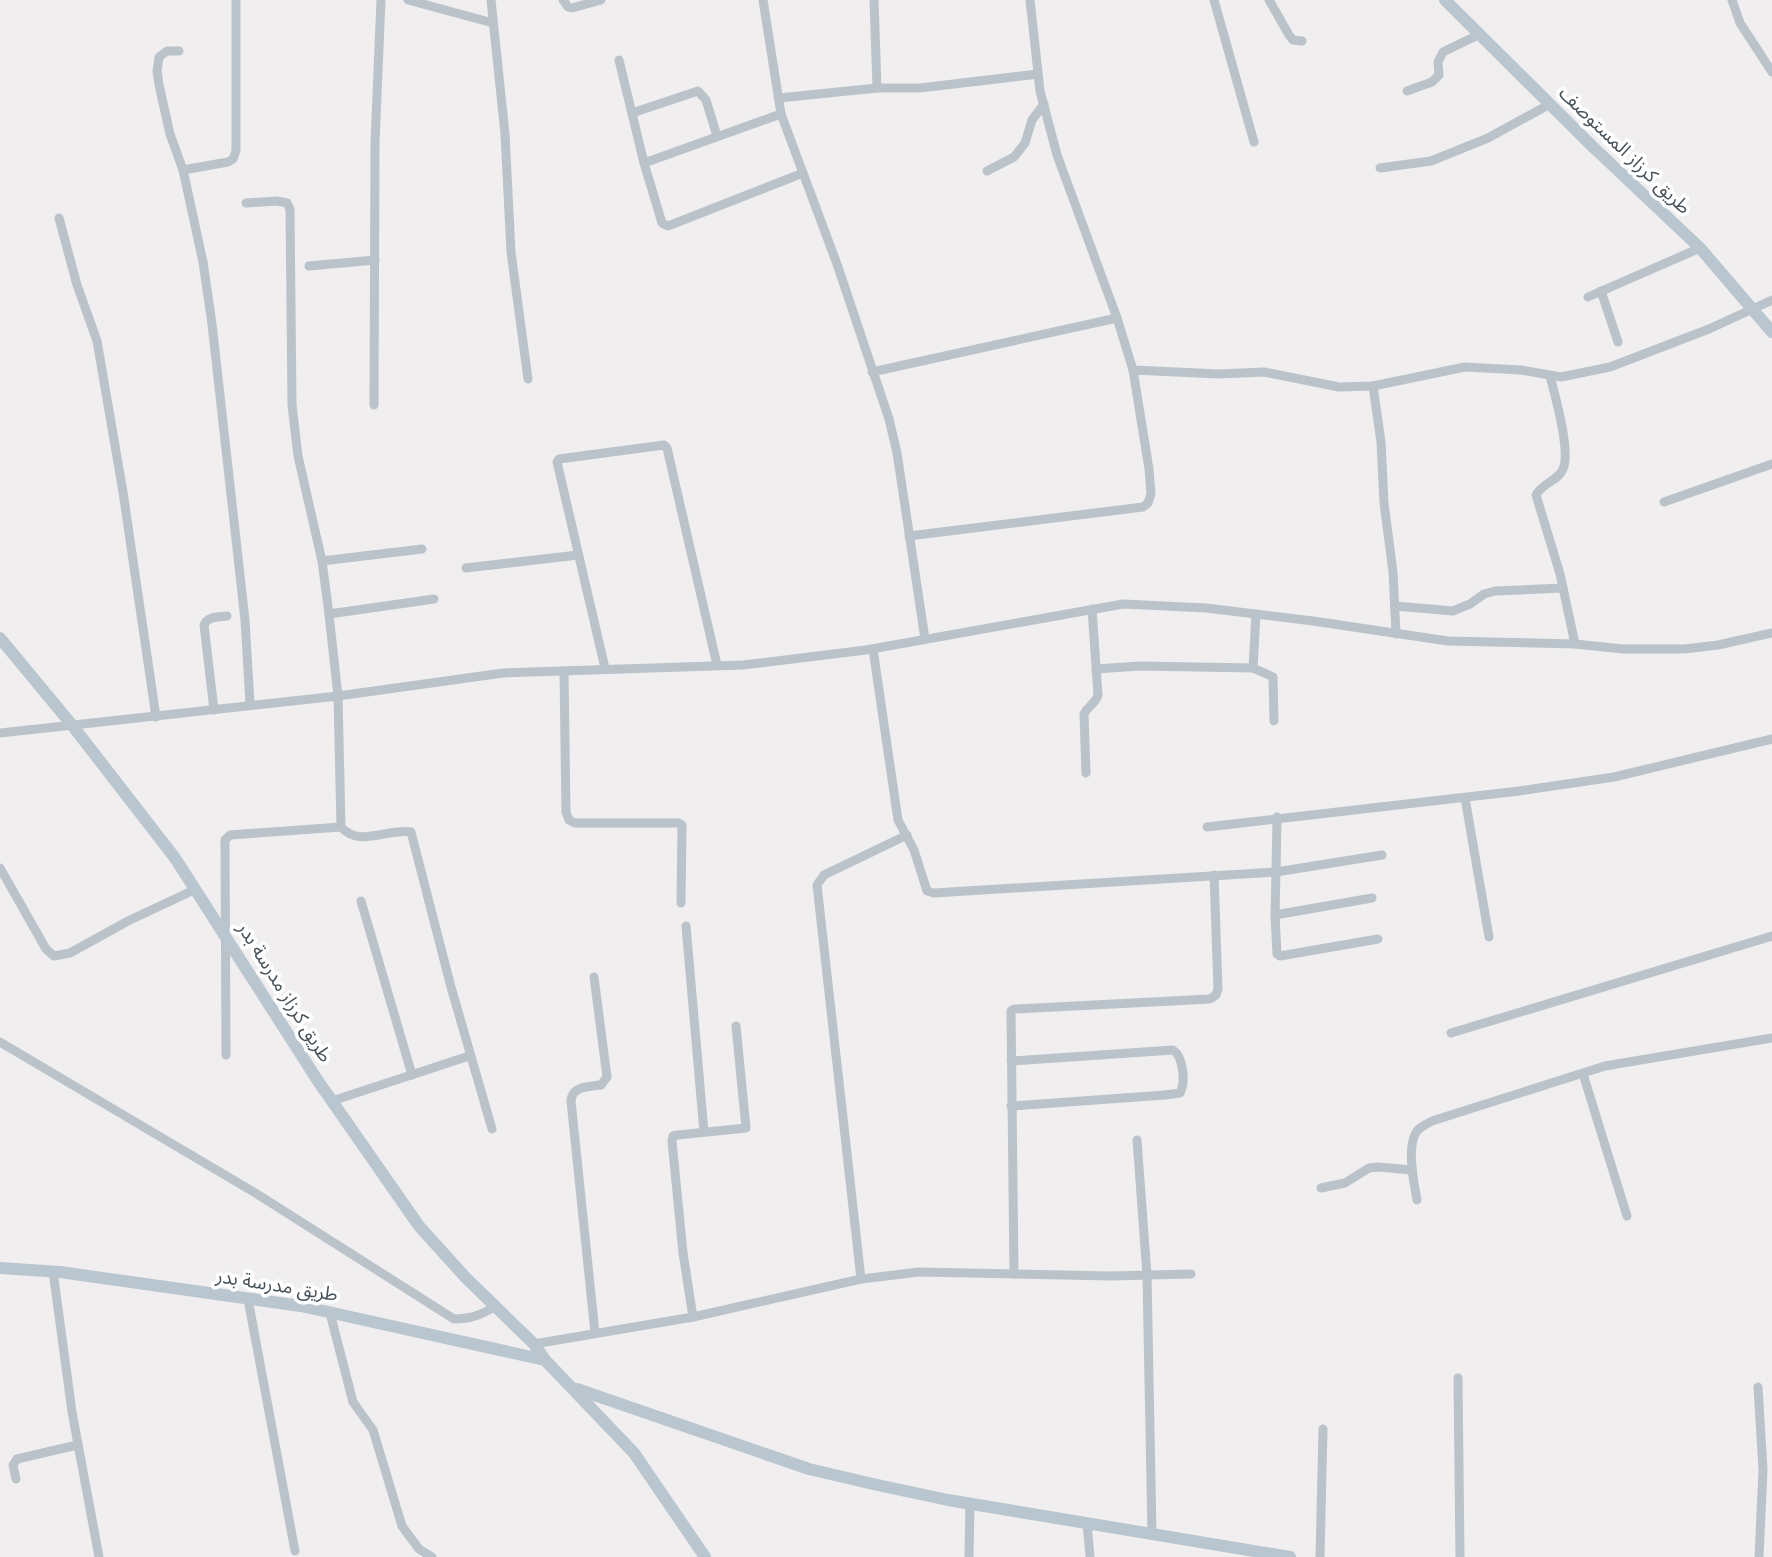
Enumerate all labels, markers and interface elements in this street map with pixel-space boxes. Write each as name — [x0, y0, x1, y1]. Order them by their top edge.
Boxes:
street label: طريق كرزاز المستوصف — [1554, 81, 1696, 219]
street label: طريق كرزاز مدرسة بدر — [232, 917, 338, 1067]
street label: طريق مدرسة بدر — [213, 1264, 340, 1306]

